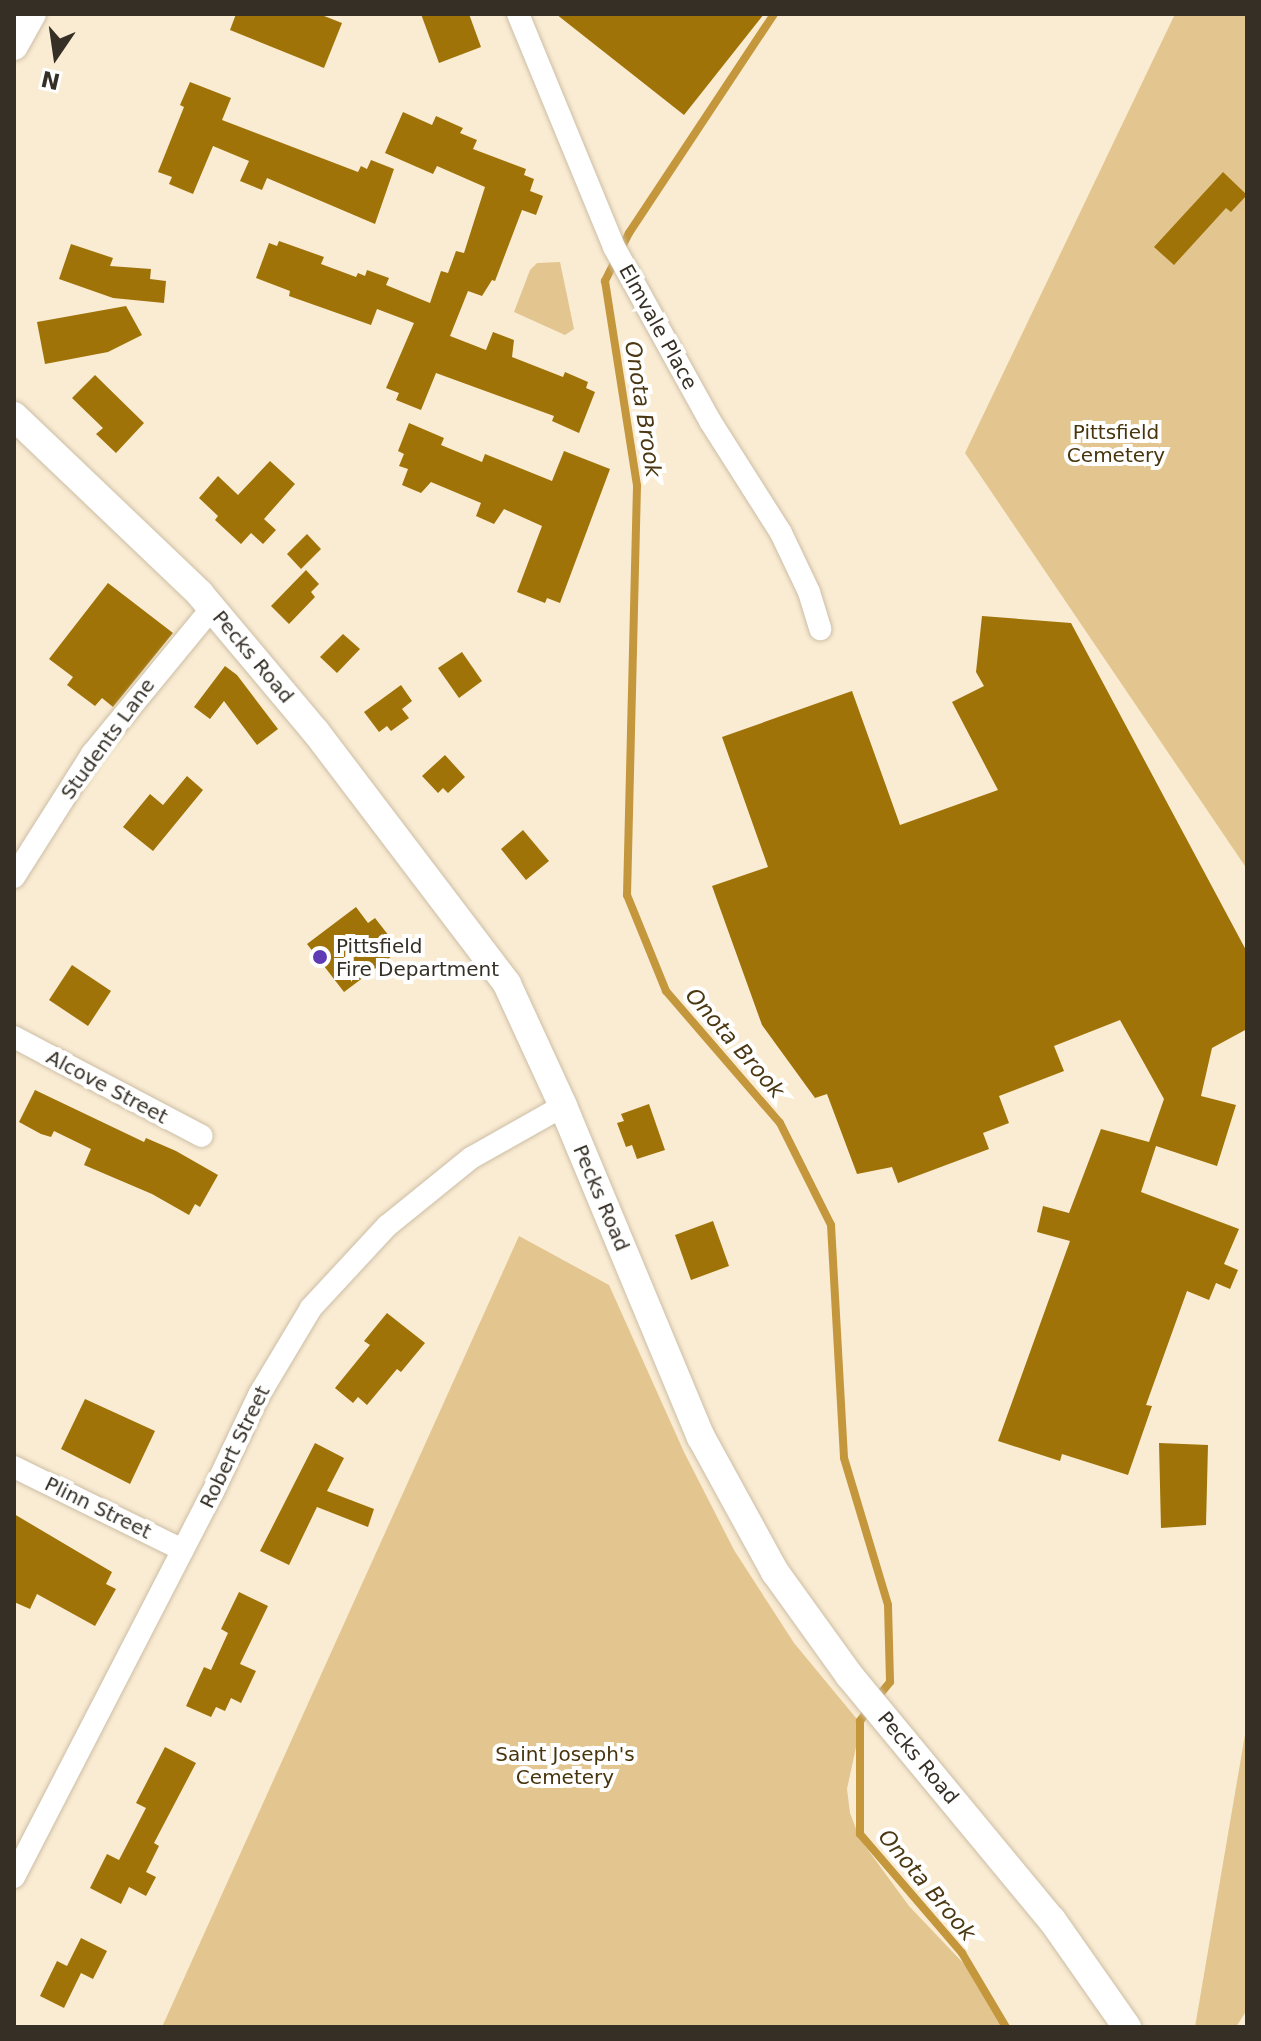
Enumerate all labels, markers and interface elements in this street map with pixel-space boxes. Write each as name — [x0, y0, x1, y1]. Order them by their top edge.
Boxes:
north arrow — [16, 16, 96, 96]
text: N — [39, 66, 62, 94]
street label: Elmvale Place — [614, 260, 702, 394]
water label: Onota Brook — [619, 339, 667, 479]
park label: Pittsfield Cemetery — [1067, 421, 1165, 468]
street label: Pecks Road — [207, 606, 299, 708]
street label: Students Lane — [56, 674, 160, 804]
place label: Pittsfield Fire Department — [336, 934, 499, 981]
marker: Pittsfield Fire Department — [311, 948, 329, 966]
water label: Onota Brook — [680, 982, 790, 1104]
street label: Alcove Street — [42, 1045, 172, 1129]
street label: Pecks Road — [568, 1141, 634, 1255]
street label: Robert Street — [195, 1382, 275, 1512]
street label: Plinn Street — [41, 1472, 155, 1544]
street label: Pecks Road — [872, 1707, 964, 1809]
park label: Saint Joseph's Cemetery — [495, 1742, 635, 1789]
water label: Onota Brook — [873, 1824, 981, 1946]

